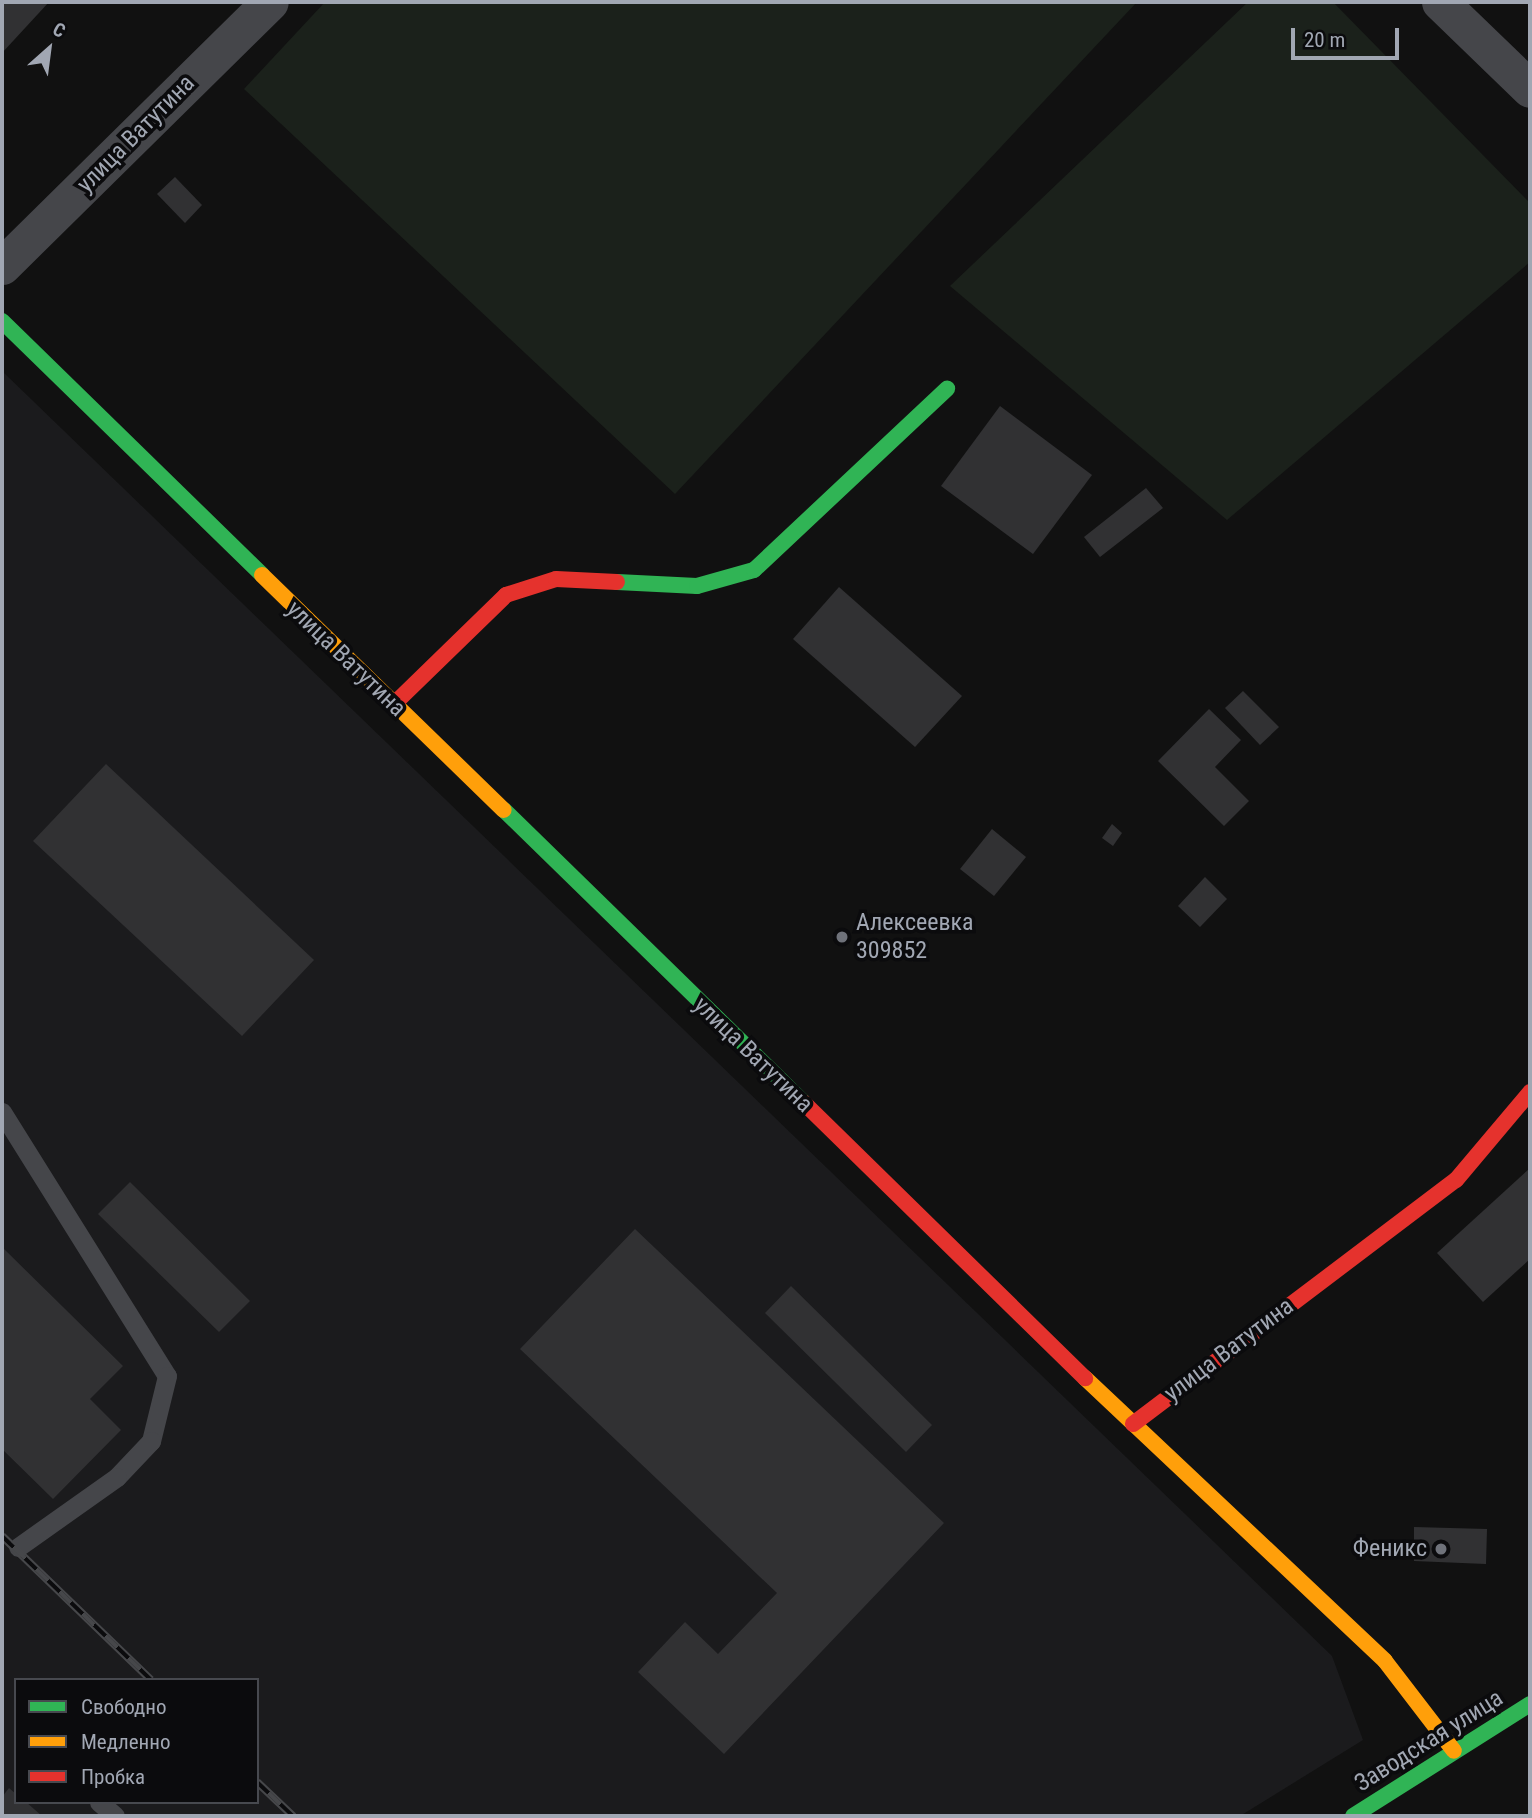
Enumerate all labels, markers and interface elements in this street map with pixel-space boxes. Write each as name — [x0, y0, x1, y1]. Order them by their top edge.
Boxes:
north arrow — [14, 14, 84, 84]
scale bar — [1294, 14, 1402, 58]
text: С — [49, 17, 69, 43]
text: 20 m — [1304, 28, 1345, 52]
street label: улица Ватутина — [71, 69, 201, 199]
street label: улица Ватутина — [280, 595, 412, 723]
place label: Алексеевка 309852 — [856, 909, 974, 965]
marker: Алексеевка 309852 — [834, 929, 850, 945]
street label: улица Ватутина — [687, 991, 819, 1119]
street label: улица Ватутина — [1159, 1292, 1299, 1408]
place label: Феникс — [1353, 1535, 1427, 1563]
marker: Феникс — [1433, 1541, 1449, 1557]
legend — [14, 1678, 259, 1804]
street label: Заводская улица — [1350, 1684, 1508, 1798]
text: Свободно — [81, 1695, 167, 1719]
text: Медленно — [81, 1730, 170, 1754]
text: Пробка — [81, 1765, 145, 1789]

